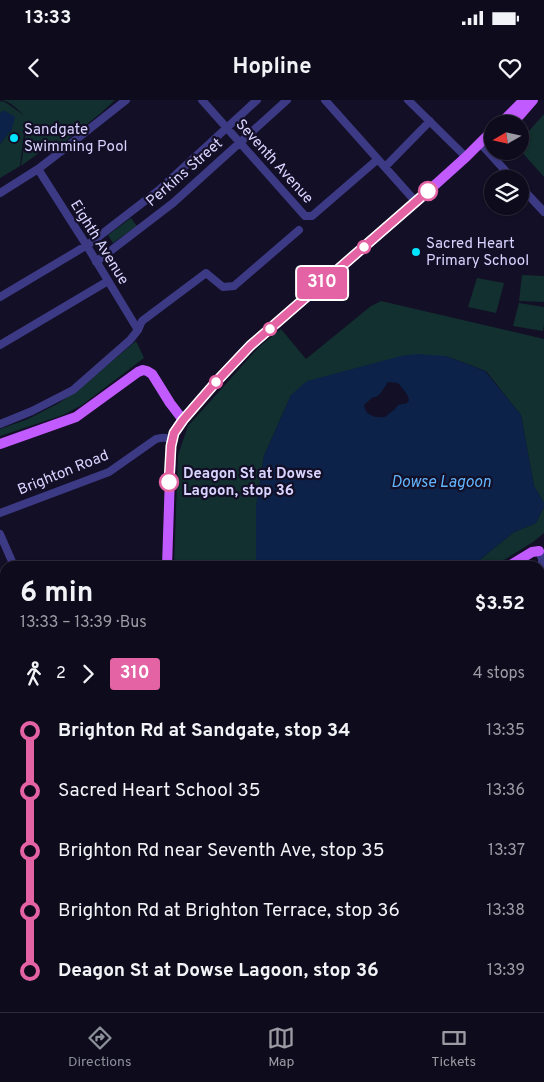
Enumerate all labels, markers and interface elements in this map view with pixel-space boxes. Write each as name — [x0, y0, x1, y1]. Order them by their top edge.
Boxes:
text: 13:33 — [25, 6, 71, 30]
icon: back — [20, 54, 48, 82]
text: Hopline — [233, 54, 311, 81]
icon: heart — [496, 54, 524, 82]
north arrow — [484, 115, 529, 160]
map controls — [484, 115, 529, 215]
street label: Seventh Avenue — [231, 116, 317, 208]
place label: Sandgate Swimming Pool — [24, 121, 127, 157]
marker: Sandgate Swimming Pool — [8, 132, 20, 144]
street label: Perkins Street — [143, 135, 227, 212]
button: layers — [484, 170, 529, 215]
unlabelled marker — [418, 181, 438, 201]
street label: Eighth Avenue — [65, 197, 132, 289]
place label: Sacred Heart Primary School — [426, 235, 529, 271]
unlabelled marker — [357, 240, 371, 254]
marker: Sacred Heart Primary School — [410, 246, 422, 258]
line badge: 310 — [293, 267, 351, 299]
text: 310 — [307, 271, 337, 294]
unlabelled marker — [263, 322, 277, 336]
unlabelled marker — [209, 375, 223, 389]
street label: Brighton Road — [15, 446, 112, 500]
place label: Deagon St at Dowse Lagoon, stop 36 — [183, 465, 322, 501]
marker: Deagon St at Dowse Lagoon, stop 36 — [159, 472, 179, 492]
water label: Dowse Lagoon — [391, 473, 491, 493]
text: 6 min — [20, 576, 93, 612]
text: $3.52 — [475, 592, 525, 616]
text: 13:33 – 13:39 · Bus — [20, 613, 147, 633]
icon: walk — [20, 660, 48, 688]
icon: forward — [74, 660, 102, 688]
text: 310 — [120, 662, 150, 685]
text: 2 — [56, 664, 66, 684]
text: 4 stops — [473, 664, 525, 684]
text: Brighton Rd at Sandgate, stop 34 — [58, 719, 350, 743]
text: 13:35 — [486, 721, 525, 741]
text: Sacred Heart School 35 — [58, 779, 261, 803]
text: 13:36 — [487, 781, 525, 801]
text: Brighton Rd near Seventh Ave, stop 35 — [58, 839, 385, 863]
text: 13:37 — [488, 841, 525, 861]
text: Brighton Rd at Brighton Terrace, stop 36 — [58, 899, 400, 923]
text: 13:38 — [486, 901, 525, 921]
text: Deagon St at Dowse Lagoon, stop 36 — [58, 959, 379, 983]
text: 13:39 — [487, 961, 525, 981]
tab: Directions — [68, 1024, 132, 1071]
tab: Map — [267, 1024, 295, 1071]
tab: Tickets — [431, 1024, 476, 1071]

